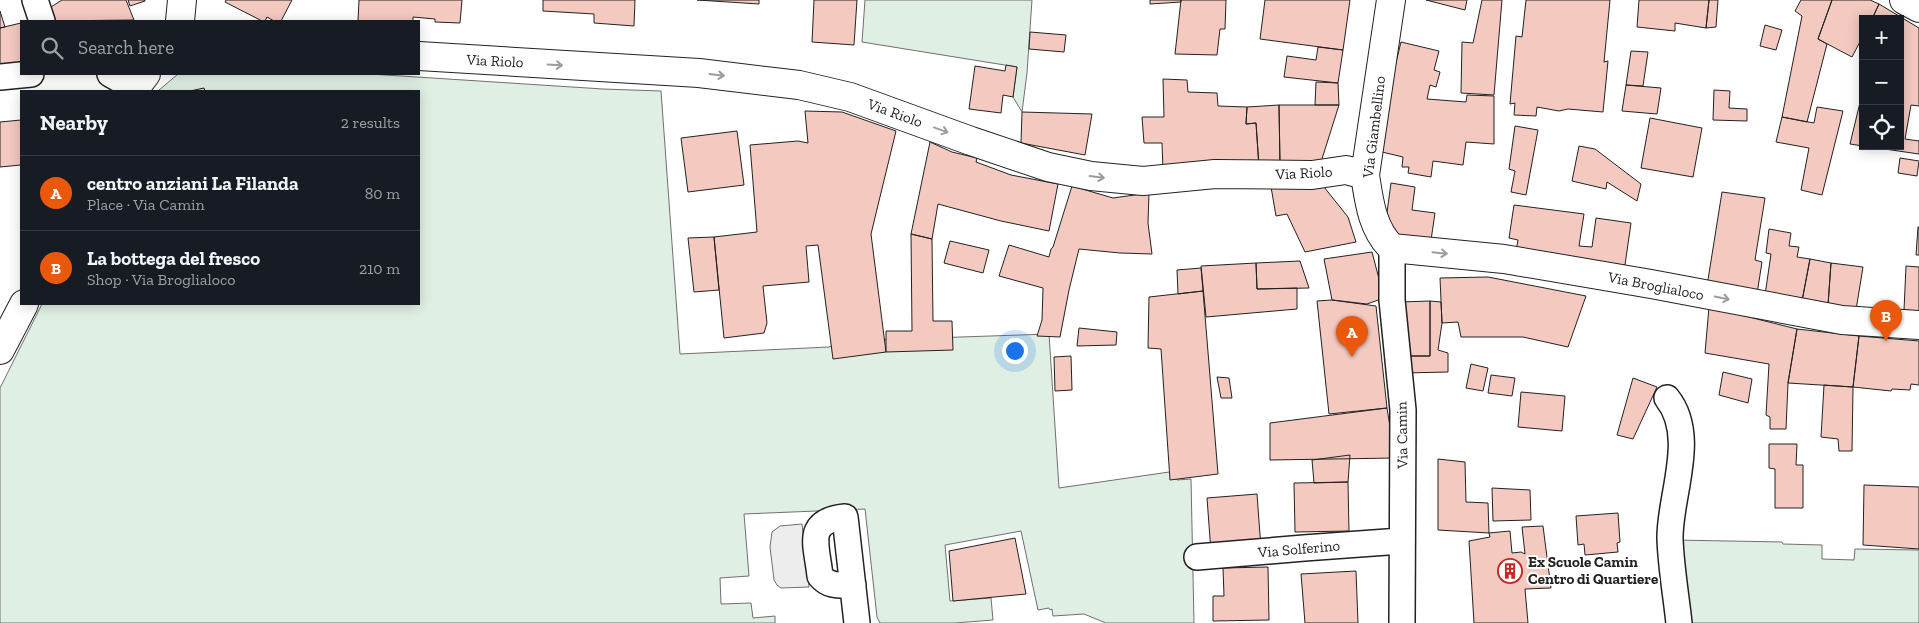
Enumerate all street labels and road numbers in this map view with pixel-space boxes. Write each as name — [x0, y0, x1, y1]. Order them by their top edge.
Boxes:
street label: Via Riolo — [465, 50, 524, 71]
street label: Via Giambellino — [1359, 75, 1389, 180]
street label: Via Riolo — [864, 94, 925, 131]
street label: Via Riolo — [1274, 163, 1333, 184]
street label: Via Broglialoco — [1606, 268, 1706, 304]
street label: Via Camin — [1392, 401, 1412, 470]
street label: Via Solferino — [1256, 536, 1341, 562]

